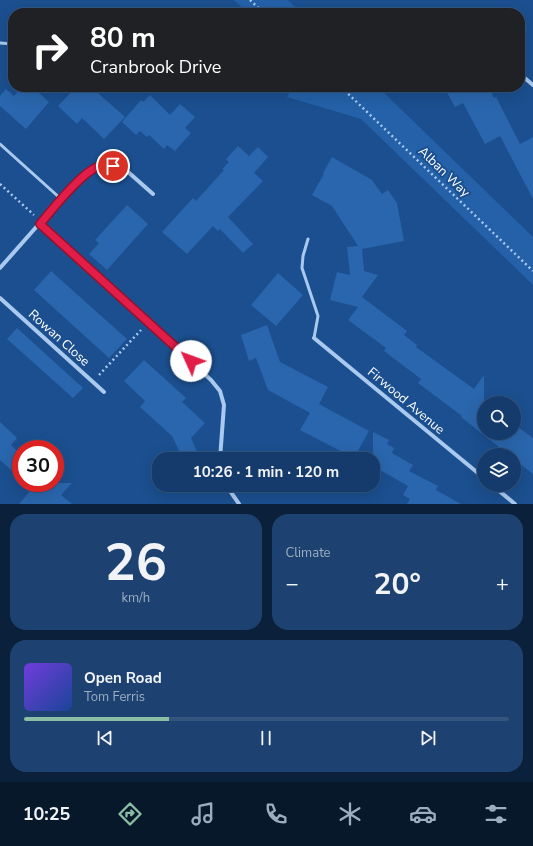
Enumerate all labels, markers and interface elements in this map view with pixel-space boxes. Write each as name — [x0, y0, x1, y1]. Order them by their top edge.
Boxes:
text: 80 m — [90, 19, 156, 57]
icon: right — [24, 24, 76, 76]
text: Cranbrook Drive — [90, 55, 221, 79]
street label: Alban Way — [414, 143, 474, 201]
pin — [96, 149, 130, 183]
icon: arrive — [102, 155, 124, 177]
street label: Rowan Close — [24, 306, 94, 371]
position arrow — [170, 340, 212, 382]
street label: Firwood Avenue — [364, 363, 448, 439]
map controls — [477, 396, 521, 492]
button: search — [477, 396, 521, 440]
speed limit sign: 30 — [12, 440, 64, 492]
button: layers — [477, 448, 521, 492]
text: 10:26 · 1 min · 120 m — [193, 462, 339, 482]
text: 26 — [105, 527, 167, 598]
text: Climate — [286, 544, 331, 562]
text: 20° — [374, 564, 421, 605]
text: − — [286, 569, 299, 599]
text: + — [496, 569, 509, 599]
text: km/h — [121, 589, 150, 607]
text: Open Road — [84, 668, 162, 688]
text: Tom Ferris — [84, 688, 145, 706]
icon: previous — [94, 727, 116, 749]
icon: pause — [255, 727, 277, 749]
icon: next — [417, 727, 439, 749]
icon: directions — [116, 800, 144, 828]
icon: music — [189, 800, 217, 828]
icon: phone — [262, 800, 290, 828]
icon: climate — [336, 800, 364, 828]
icon: car — [409, 800, 437, 828]
icon: filters — [482, 800, 510, 828]
text: 10:25 — [23, 802, 70, 826]

